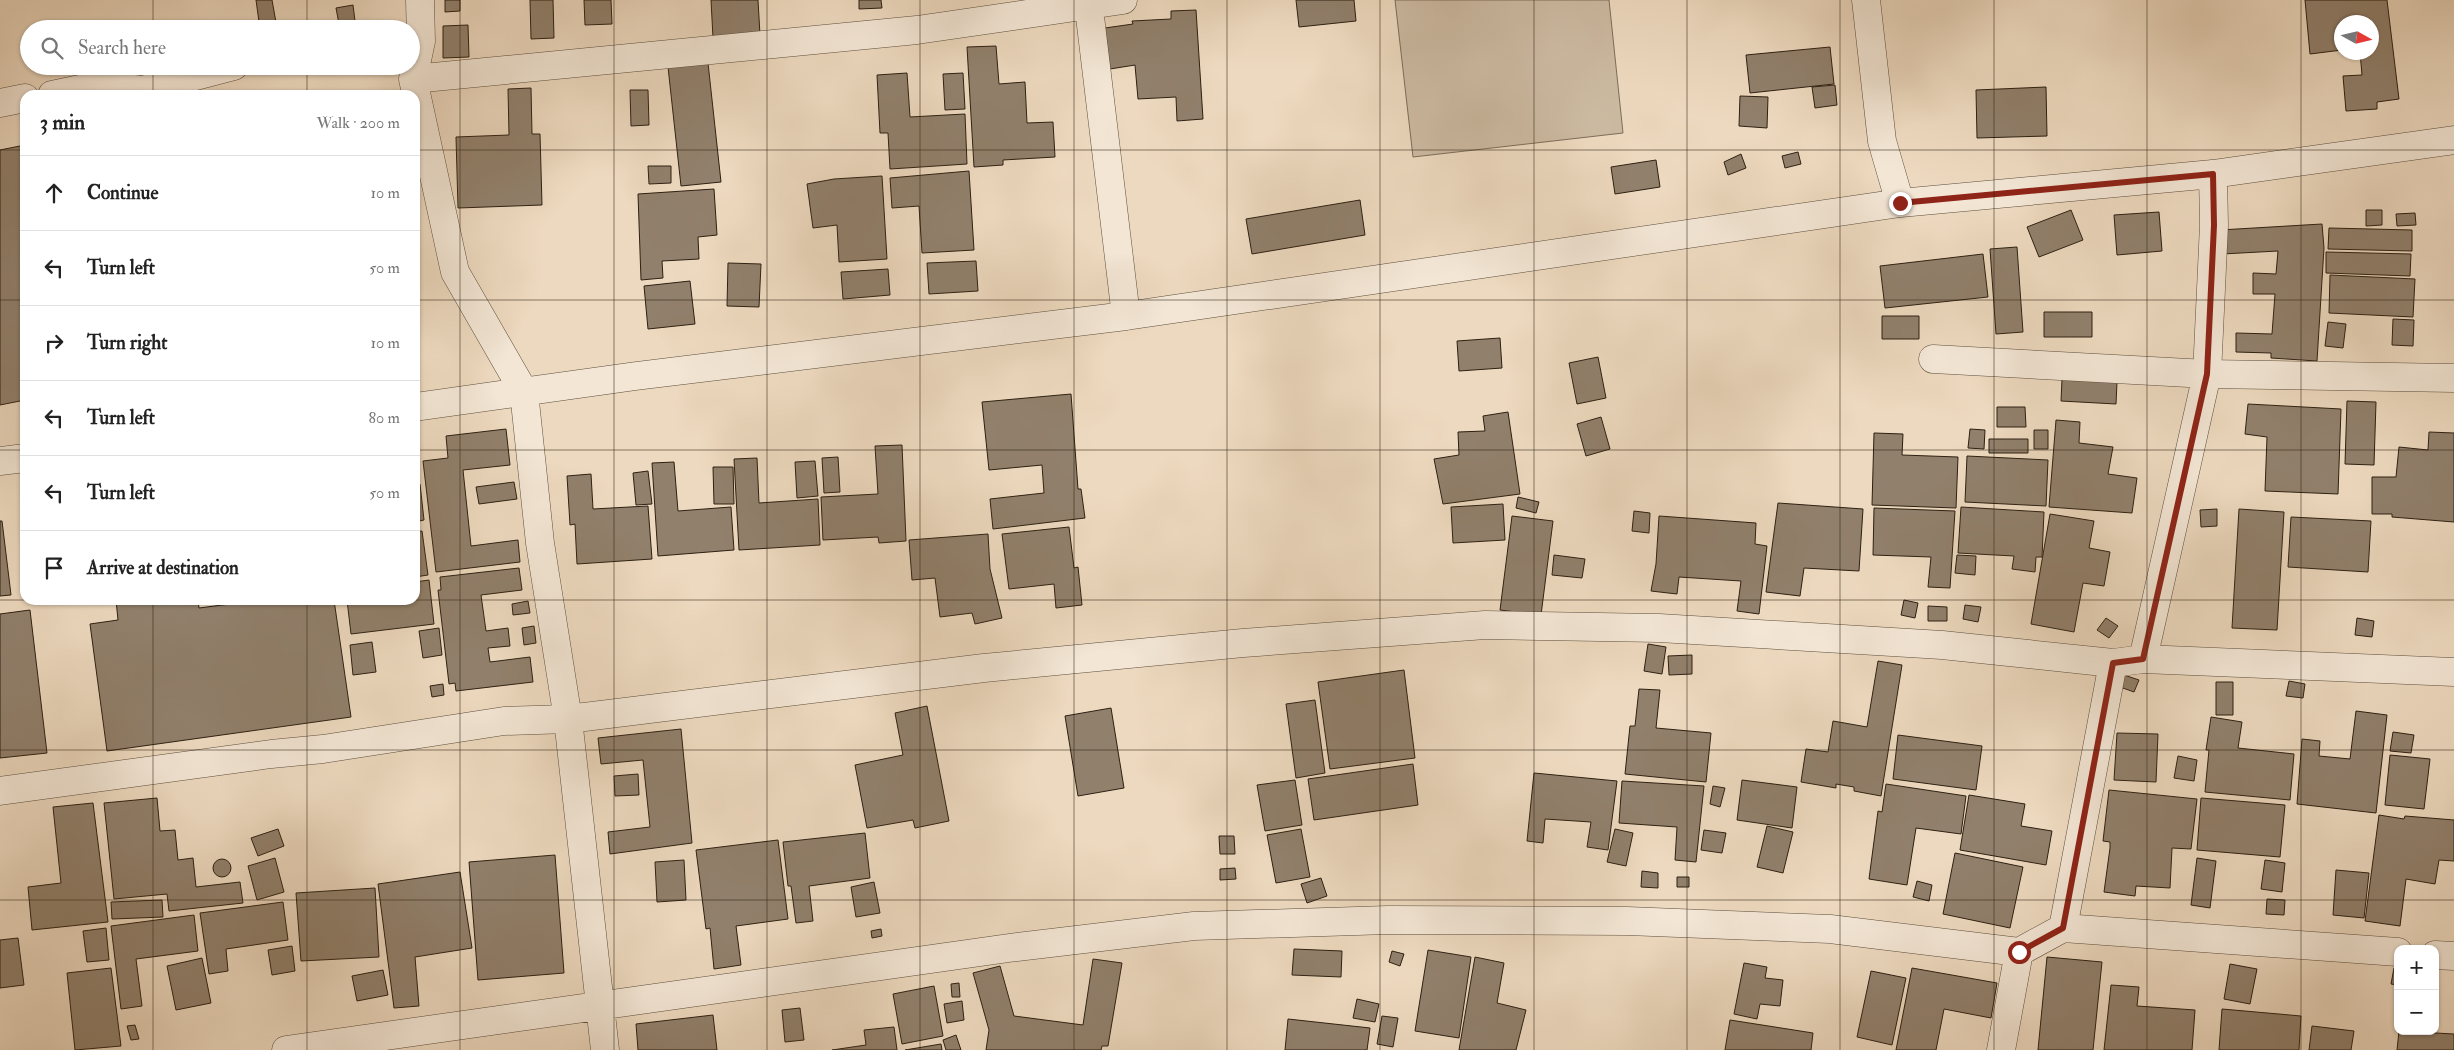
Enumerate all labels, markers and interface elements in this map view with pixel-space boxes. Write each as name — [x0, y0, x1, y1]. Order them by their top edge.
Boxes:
north arrow — [2334, 15, 2379, 60]
search box — [20, 20, 420, 75]
icon: search — [38, 34, 66, 62]
text: Search here — [78, 36, 166, 60]
text: 3 min — [40, 109, 85, 136]
text: Walk · 200 m — [317, 113, 400, 133]
icon: ahead — [40, 179, 68, 207]
text: Continue — [87, 181, 158, 205]
text: 10 m — [370, 183, 400, 203]
route end — [1889, 192, 1912, 215]
icon: left — [40, 254, 68, 282]
text: Turn left — [87, 256, 155, 280]
text: 50 m — [369, 258, 400, 278]
icon: right — [40, 329, 68, 357]
text: Turn right — [87, 331, 167, 355]
text: 10 m — [370, 333, 400, 353]
icon: left — [40, 404, 68, 432]
text: Turn left — [87, 406, 155, 430]
text: 80 m — [369, 408, 400, 428]
icon: left — [40, 479, 68, 507]
text: Turn left — [87, 481, 155, 505]
text: 50 m — [369, 483, 400, 503]
icon: arrive — [40, 554, 68, 582]
text: Arrive at destination — [87, 556, 239, 580]
route start — [2008, 941, 2031, 964]
map controls — [2394, 945, 2439, 1035]
button: + — [2394, 945, 2439, 990]
button: − — [2394, 990, 2439, 1035]

